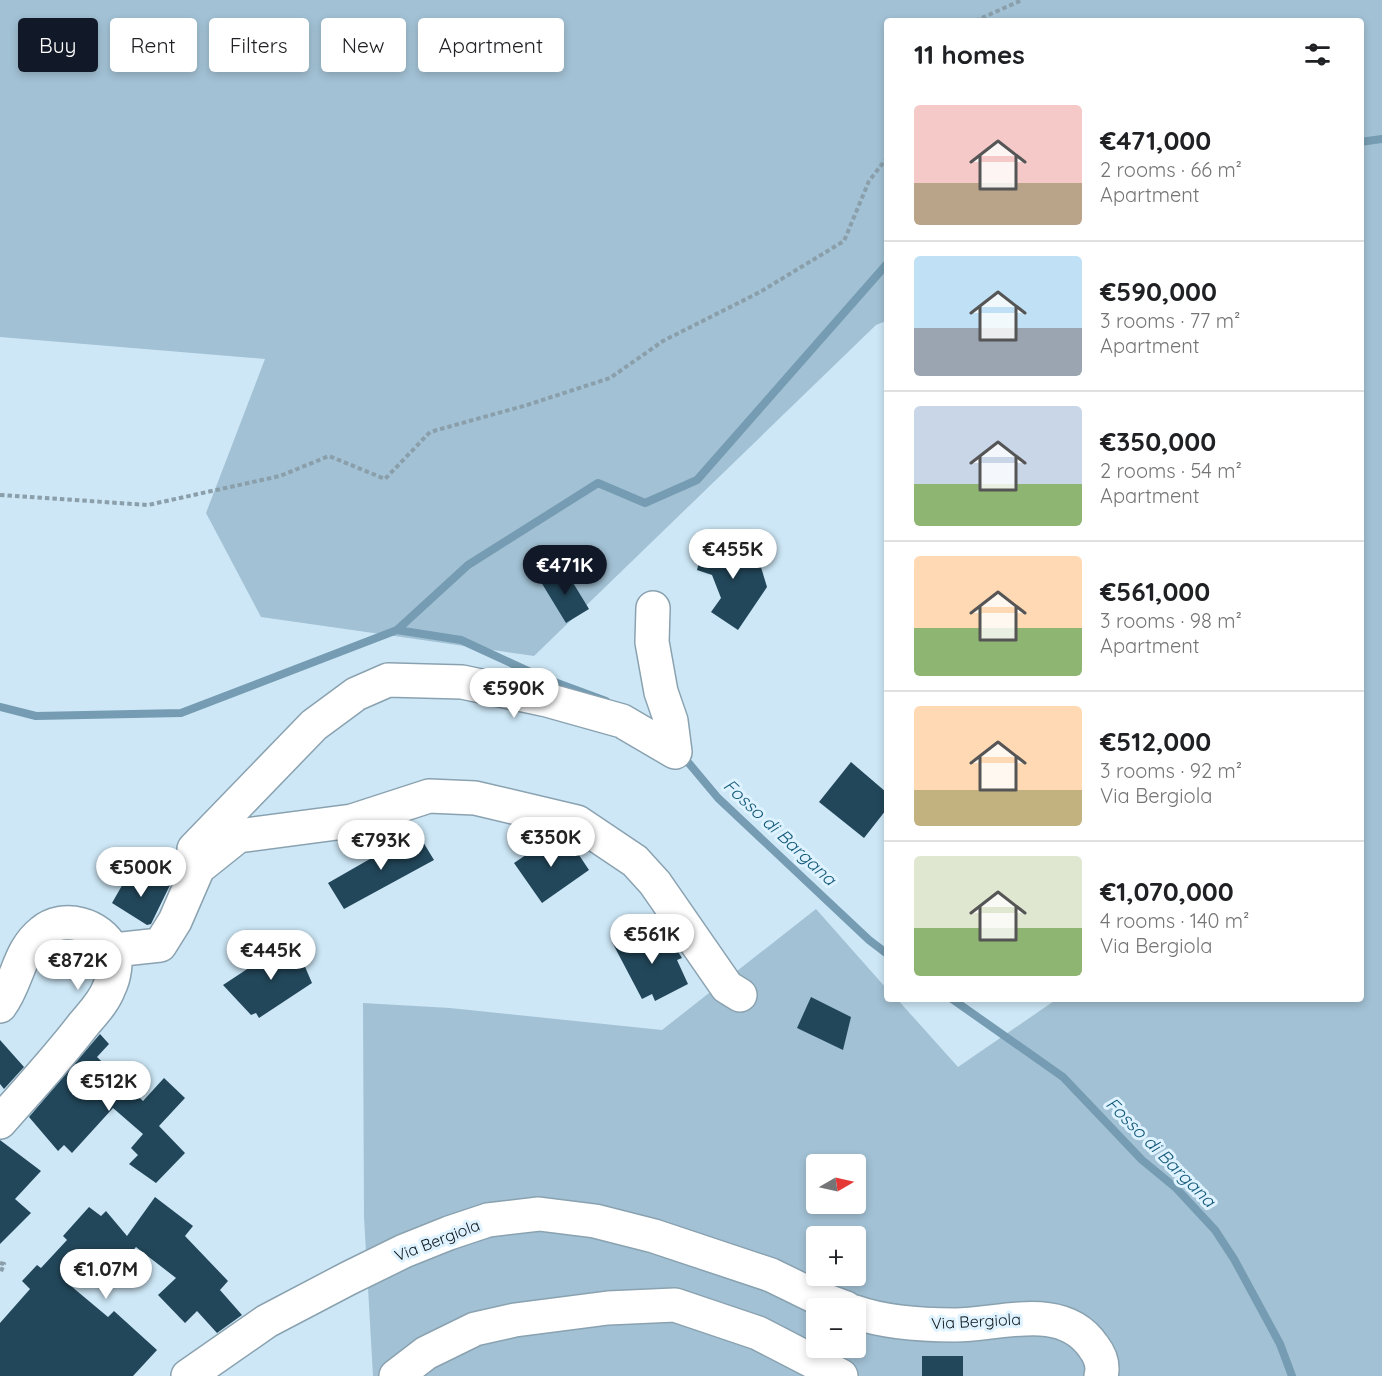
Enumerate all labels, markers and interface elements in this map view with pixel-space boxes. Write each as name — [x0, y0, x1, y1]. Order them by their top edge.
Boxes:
chip: Buy — [18, 18, 98, 72]
chip: Rent — [110, 18, 197, 72]
chip: Filters — [209, 18, 309, 72]
chip: New — [321, 18, 406, 72]
chip: Apartment — [418, 18, 564, 72]
text: 11 homes — [914, 38, 1025, 71]
icon: filters — [1301, 38, 1334, 71]
text: €471,000 — [1100, 124, 1211, 157]
icon: home — [962, 129, 1034, 201]
text: 2 rooms · 66 m² — [1100, 157, 1242, 182]
text: Apartment — [1100, 182, 1200, 207]
text: €590,000 — [1100, 275, 1217, 308]
icon: home — [962, 280, 1034, 352]
text: 3 rooms · 77 m² — [1100, 308, 1240, 333]
text: Apartment — [1100, 333, 1200, 358]
text: €350,000 — [1100, 425, 1216, 458]
icon: home — [962, 430, 1034, 502]
text: 2 rooms · 54 m² — [1100, 458, 1242, 483]
text: Apartment — [1100, 483, 1200, 508]
pin: €455K — [691, 529, 775, 580]
text: €455K — [703, 536, 763, 561]
pin: €471K — [523, 545, 607, 596]
text: €471K — [537, 552, 593, 577]
text: €561,000 — [1100, 575, 1210, 608]
icon: home — [962, 580, 1034, 652]
text: 3 rooms · 98 m² — [1100, 608, 1242, 633]
text: Apartment — [1100, 633, 1200, 658]
pin: €590K — [472, 668, 556, 719]
text: €590K — [484, 675, 544, 700]
text: €512,000 — [1100, 725, 1211, 758]
icon: home — [962, 730, 1034, 802]
text: 3 rooms · 92 m² — [1100, 758, 1242, 783]
water label: Fosso di Bargana — [719, 774, 842, 891]
text: Via Bergiola — [1100, 783, 1212, 808]
pin: €350K — [509, 817, 593, 868]
pin: €793K — [339, 820, 423, 871]
text: €350K — [521, 824, 581, 849]
text: €793K — [352, 827, 410, 852]
pin: €500K — [99, 847, 183, 898]
text: €500K — [110, 854, 172, 879]
text: €1,070,000 — [1100, 875, 1234, 908]
icon: home — [962, 880, 1034, 952]
text: 4 rooms · 140 m² — [1100, 908, 1249, 933]
pin: €561K — [610, 914, 694, 965]
text: €561K — [624, 921, 680, 946]
pin: €445K — [229, 930, 313, 981]
text: Via Bergiola — [1100, 933, 1212, 958]
text: €445K — [241, 937, 301, 962]
pin: €872K — [36, 940, 120, 991]
text: €872K — [49, 947, 107, 972]
pin: €512K — [67, 1061, 151, 1112]
text: €512K — [81, 1068, 137, 1093]
water label: Fosso di Bargana — [1101, 1092, 1221, 1212]
north arrow — [806, 1154, 866, 1214]
map controls — [806, 1154, 866, 1358]
street label: Via Bergiola — [391, 1215, 483, 1265]
button: + — [806, 1226, 866, 1286]
pin: €1.07M — [57, 1249, 155, 1300]
text: €1.07M — [74, 1256, 138, 1281]
button: − — [806, 1298, 866, 1358]
street label: Via Bergiola — [931, 1309, 1021, 1333]

